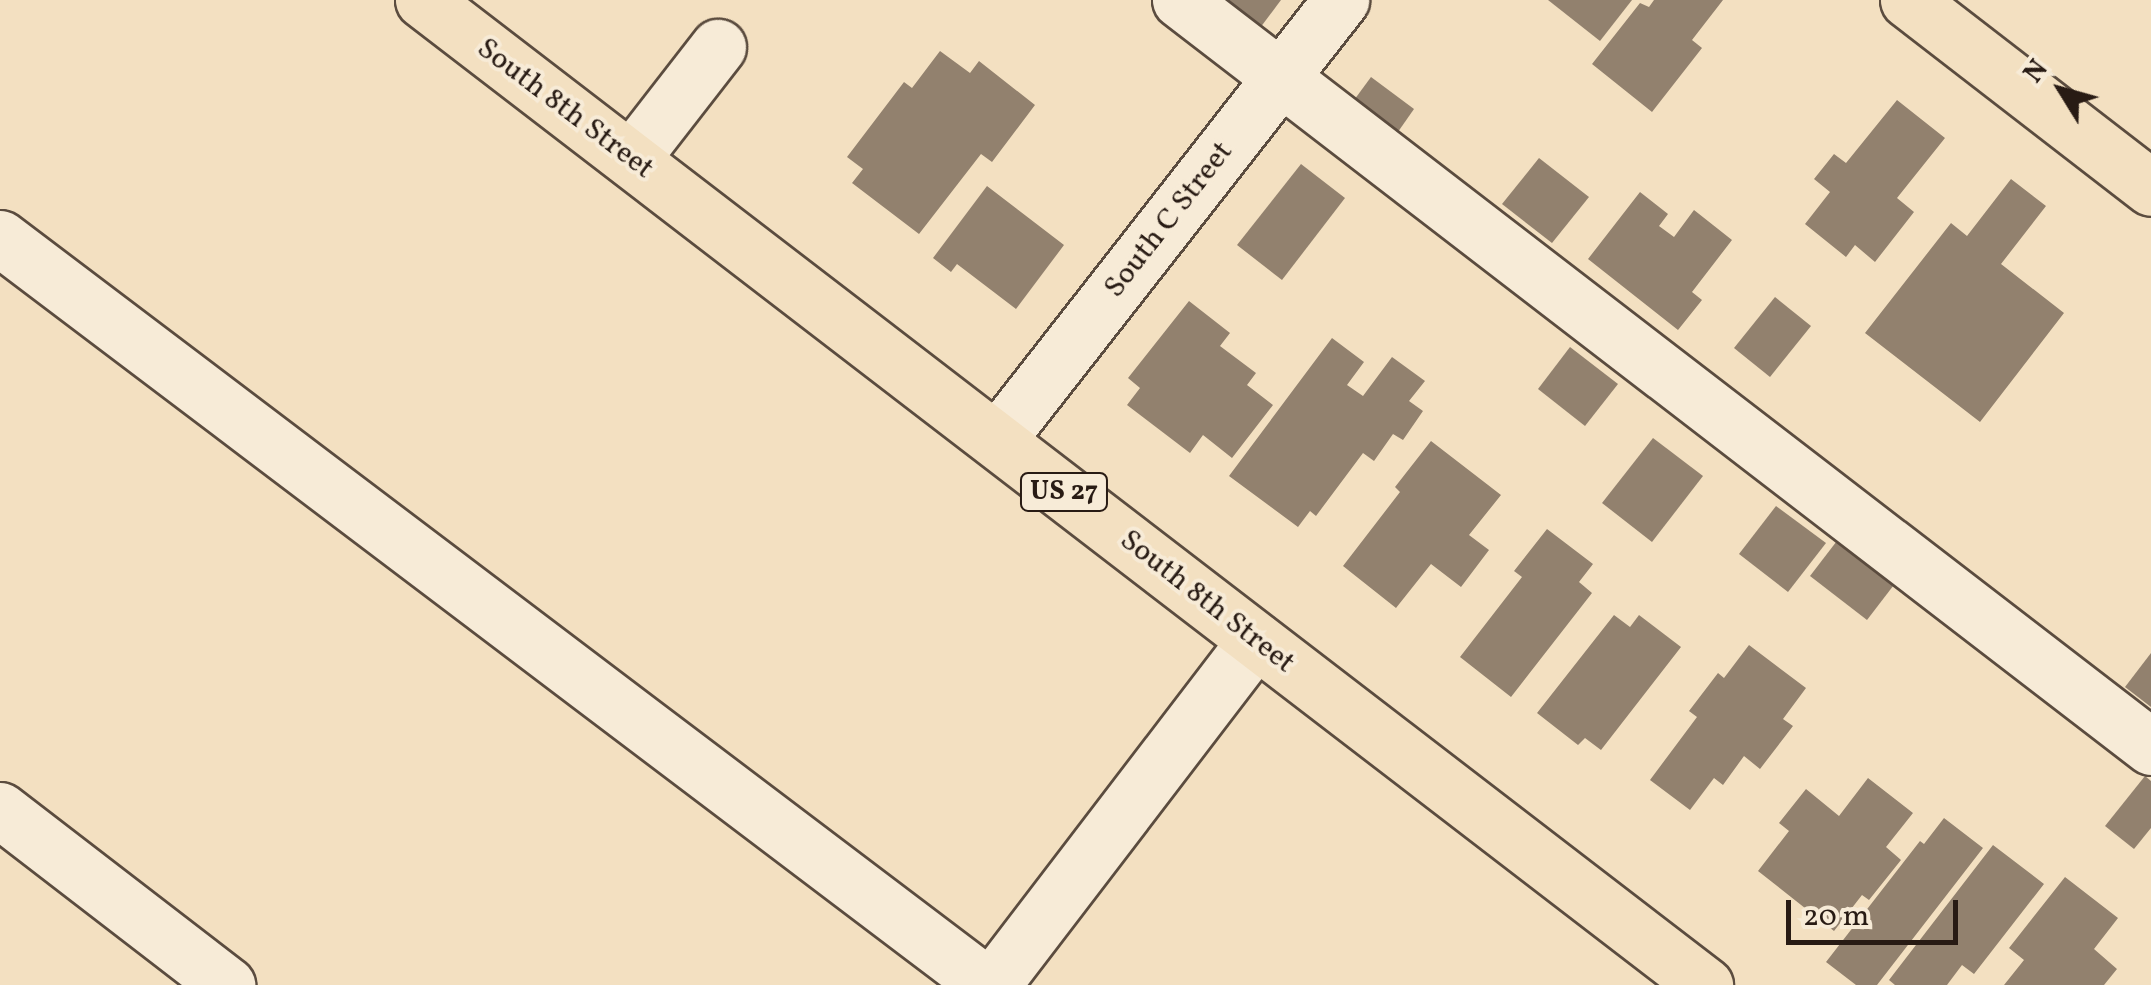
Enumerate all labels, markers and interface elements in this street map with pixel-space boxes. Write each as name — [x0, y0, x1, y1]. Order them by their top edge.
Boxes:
street label: South 8th Street — [469, 31, 661, 187]
north arrow — [2011, 40, 2111, 140]
text: N — [2015, 52, 2058, 92]
street label: South C Street — [1097, 135, 1241, 305]
road number: US 27 — [1019, 469, 1109, 515]
street label: South 8th Street — [1112, 523, 1302, 681]
scale bar — [1791, 880, 1964, 942]
text: 20 m — [1803, 896, 1869, 938]

